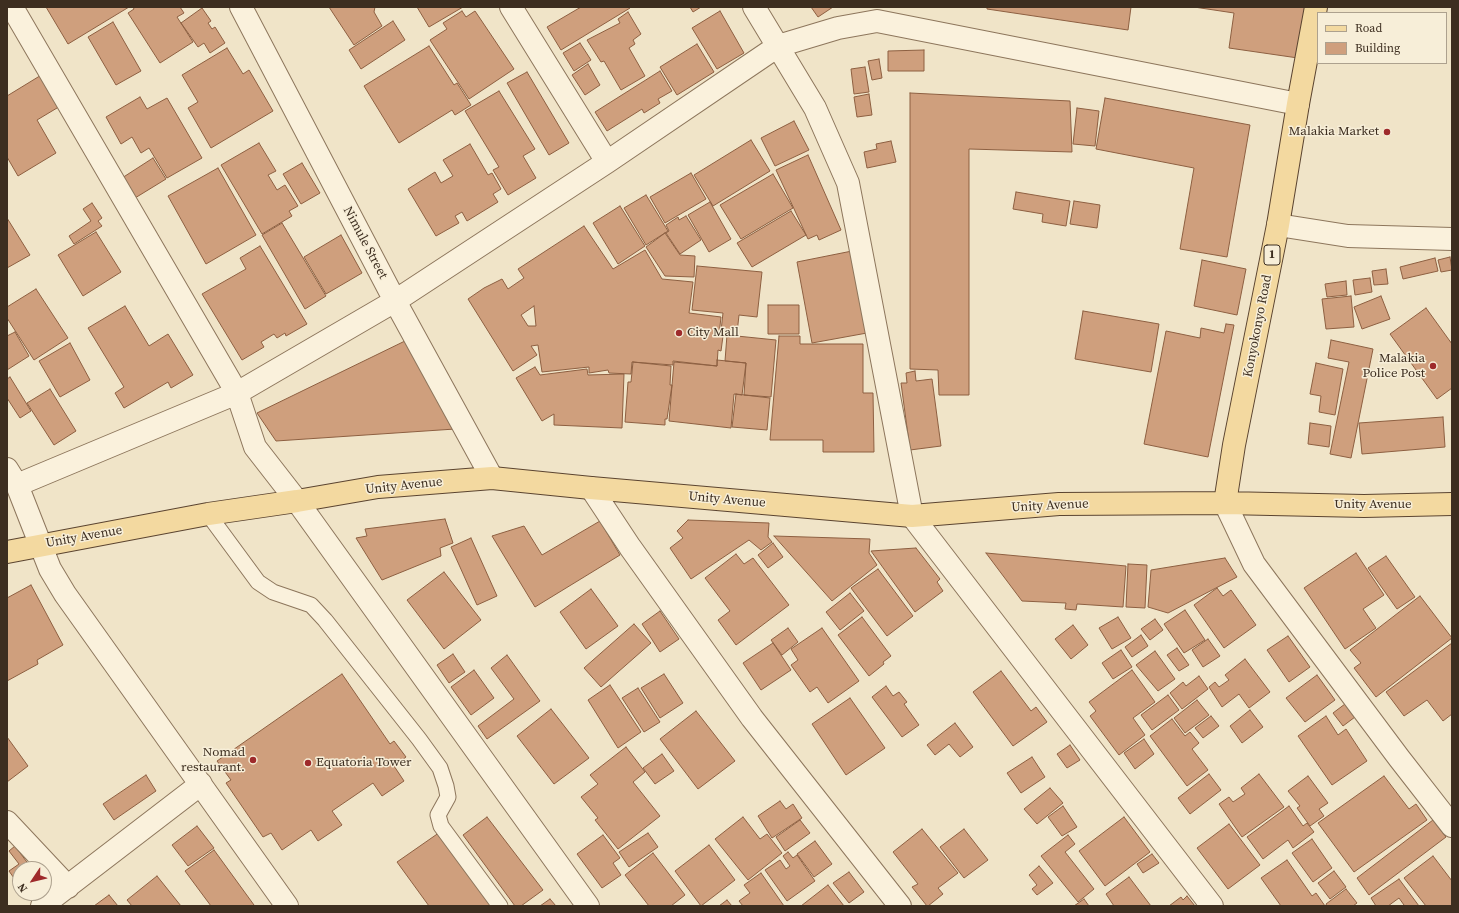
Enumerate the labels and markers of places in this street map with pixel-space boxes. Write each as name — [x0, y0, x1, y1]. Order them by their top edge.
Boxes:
place label: Malakia Market — [1289, 124, 1379, 140]
marker: Malakia Market — [1382, 127, 1392, 137]
place label: City Mall — [687, 325, 739, 341]
marker: City Mall — [674, 328, 684, 338]
place label: Malakia Police Post — [1362, 351, 1425, 382]
marker: Malakia Police Post — [1428, 361, 1438, 371]
place label: Nomad restaurant. — [181, 745, 245, 776]
marker: Nomad restaurant. — [248, 755, 258, 765]
place label: Equatoria Tower — [316, 755, 412, 771]
marker: Equatoria Tower — [303, 758, 313, 768]

